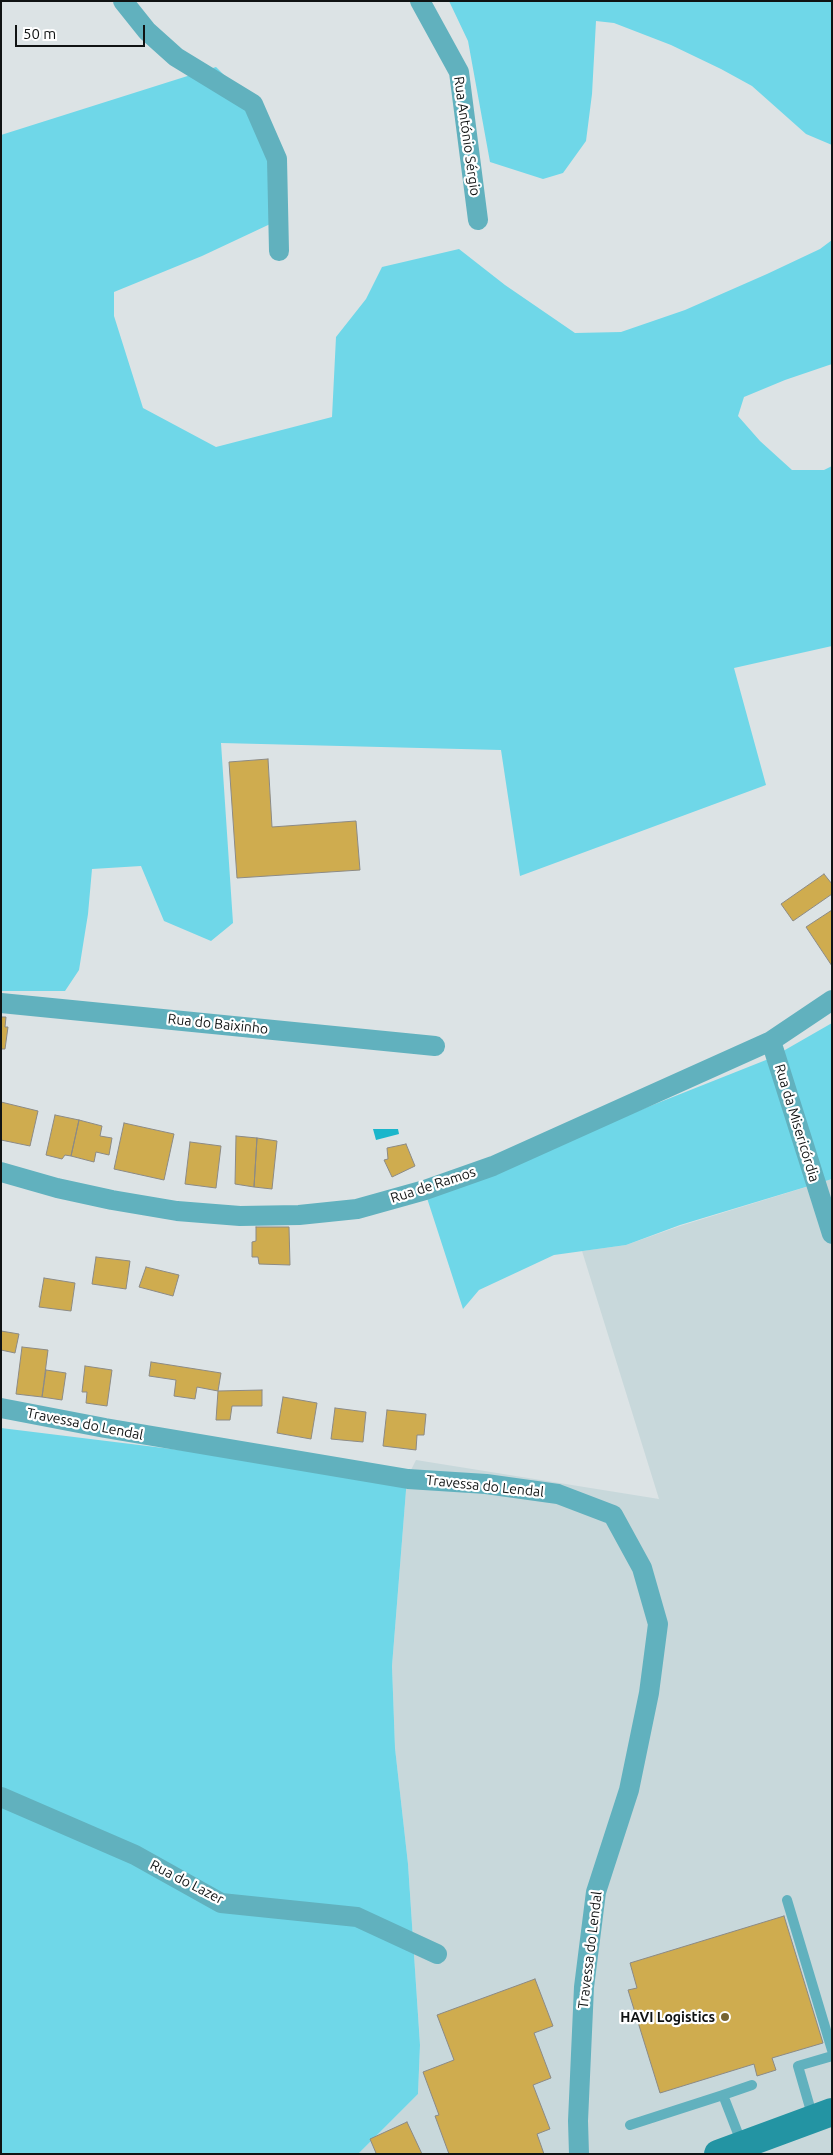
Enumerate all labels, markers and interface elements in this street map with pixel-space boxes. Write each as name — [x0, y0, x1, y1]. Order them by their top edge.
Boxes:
scale bar — [18, 15, 148, 47]
text: 50 m — [23, 25, 56, 42]
street label: Rua António Sérgio — [450, 75, 484, 197]
street label: Rua do Baixinho — [167, 1010, 269, 1038]
street label: Rua da Misericórdia — [771, 1062, 823, 1184]
street label: Rua de Ramos — [388, 1163, 478, 1207]
street label: Travessa do Lendal — [25, 1404, 145, 1444]
street label: Travessa do Lendal — [425, 1471, 545, 1501]
street label: Rua do Lazer — [147, 1856, 227, 1908]
street label: Travessa do Lendal — [574, 1890, 606, 2010]
place label: HAVI Logistics — [620, 2009, 715, 2025]
marker: HAVI Logistics — [719, 2011, 731, 2023]

